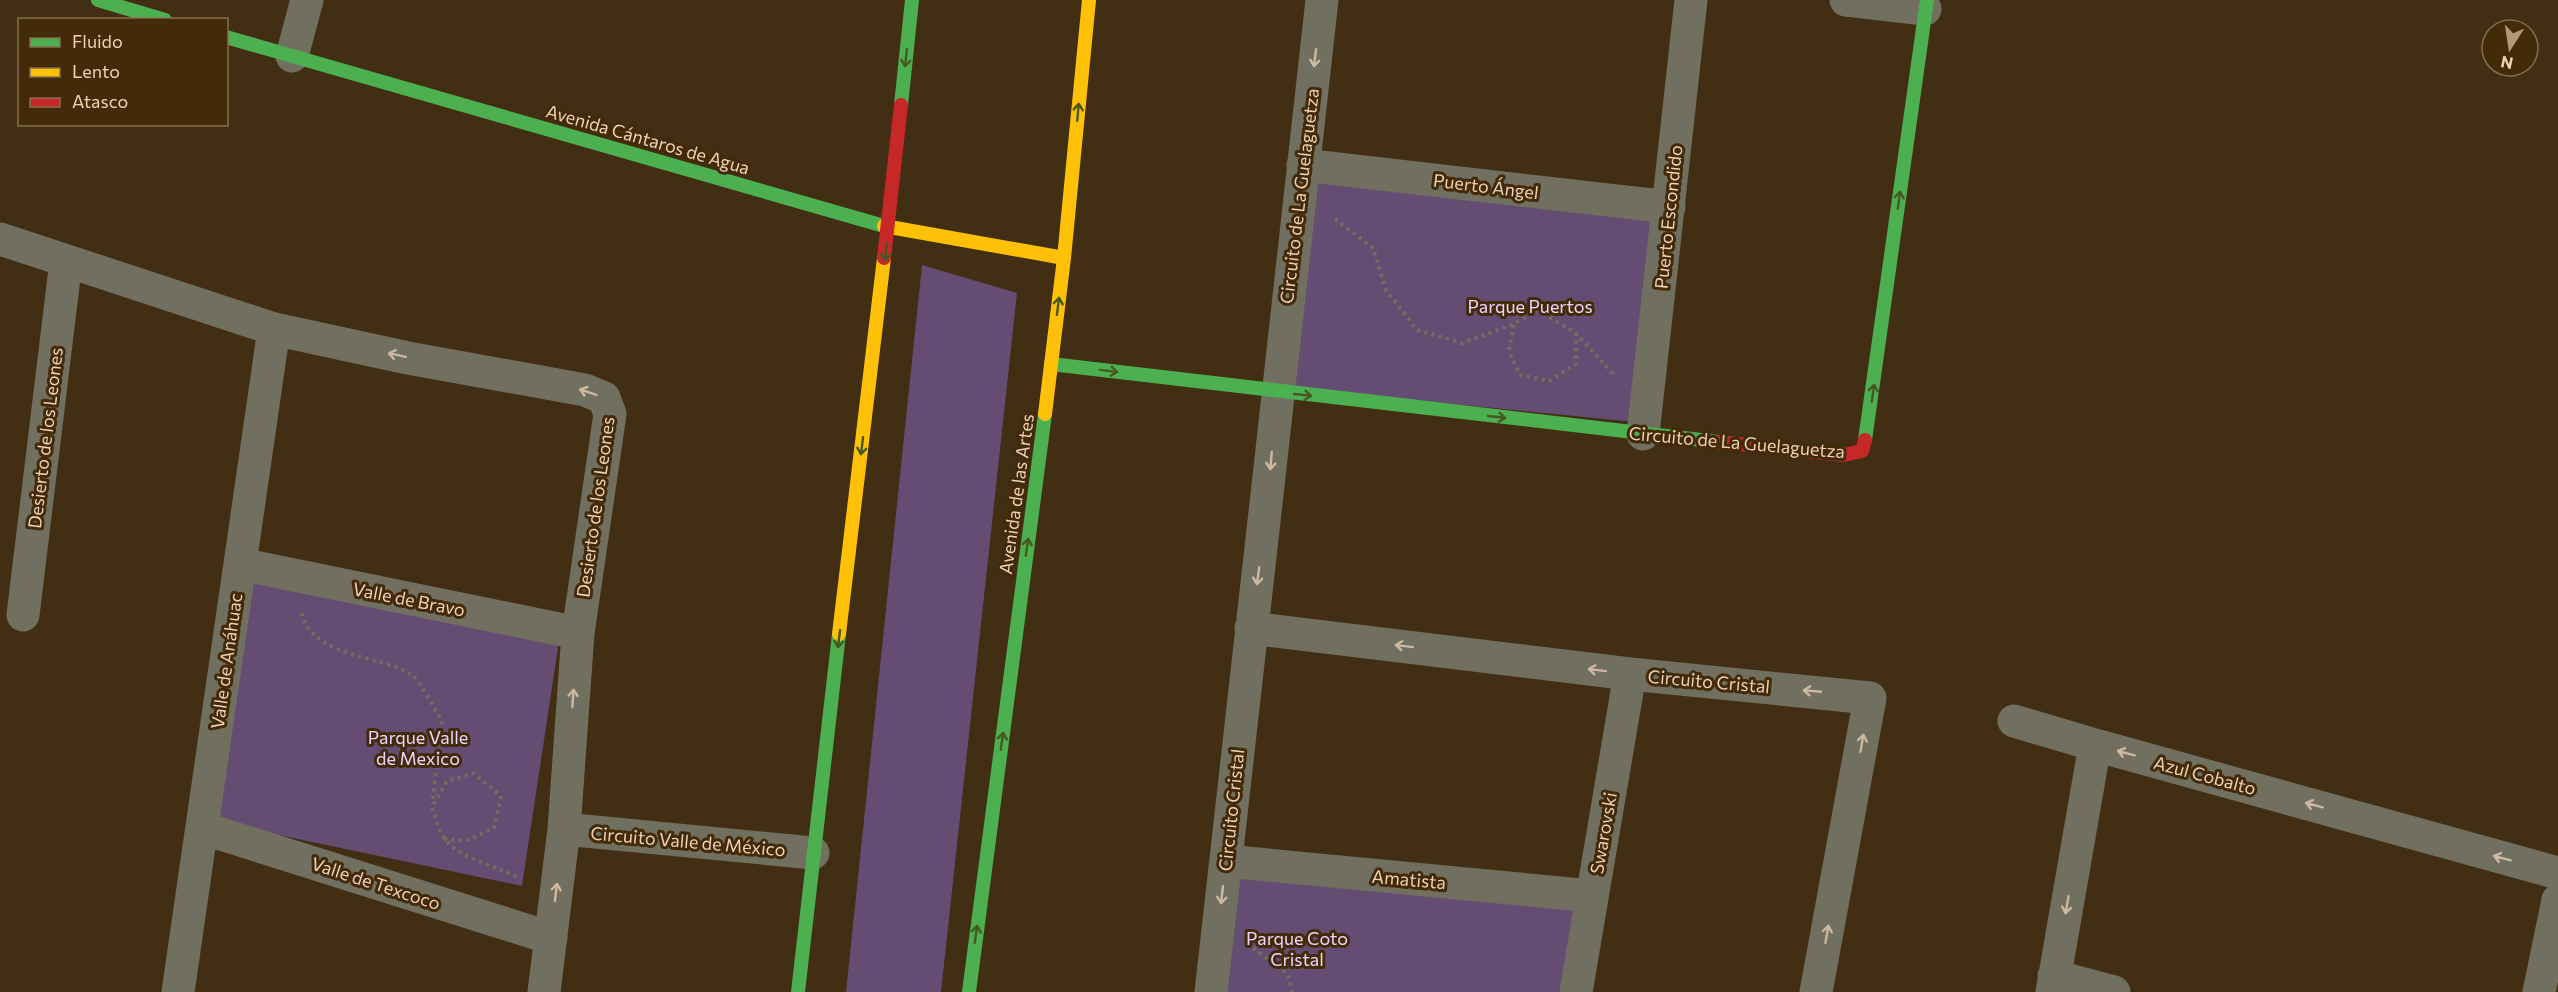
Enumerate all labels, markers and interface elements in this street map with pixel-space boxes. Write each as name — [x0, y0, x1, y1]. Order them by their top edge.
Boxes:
legend — [18, 18, 228, 126]
north arrow — [2480, 18, 2540, 78]
text: Fluido — [72, 30, 123, 52]
one-way arrow — [900, 48, 911, 68]
one-way arrow — [1310, 48, 1321, 68]
text: N — [2499, 53, 2515, 74]
text: Lento — [72, 60, 120, 82]
street label: Circuito de La Guelaguetza — [1275, 87, 1323, 305]
text: Atasco — [72, 90, 128, 112]
street label: Avenida Cántaros de Agua — [544, 99, 752, 179]
one-way arrow — [1073, 102, 1084, 122]
street label: Puerto Escondido — [1650, 144, 1686, 290]
street label: Puerto Ángel — [1432, 169, 1540, 203]
one-way arrow — [1894, 191, 1905, 211]
one-way arrow — [880, 242, 891, 262]
park label: Parque Puertos — [1467, 295, 1593, 317]
one-way arrow — [1053, 296, 1064, 316]
street label: Desierto de los Leones — [23, 346, 67, 530]
one-way arrow — [387, 349, 406, 361]
one-way arrow — [1099, 366, 1119, 377]
one-way arrow — [1868, 384, 1879, 404]
one-way arrow — [579, 385, 598, 396]
one-way arrow — [1292, 390, 1312, 401]
street label: Avenida de las Artes — [994, 412, 1038, 576]
one-way arrow — [1486, 412, 1506, 423]
street label: Desierto de los Leones — [571, 415, 619, 599]
street label: Circuito de La Guelaguetza — [1628, 422, 1846, 462]
one-way arrow — [856, 435, 867, 455]
one-way arrow — [1265, 450, 1276, 470]
one-way arrow — [1022, 538, 1033, 558]
one-way arrow — [1252, 566, 1263, 586]
street label: Valle de Bravo — [351, 577, 467, 621]
street label: Valle de Anáhuac — [206, 592, 246, 730]
one-way arrow — [833, 629, 844, 649]
one-way arrow — [1394, 641, 1414, 652]
one-way arrow — [1588, 664, 1608, 675]
street label: Circuito Cristal — [1647, 665, 1771, 697]
one-way arrow — [1803, 685, 1823, 696]
one-way arrow — [568, 689, 579, 708]
park label: Parque Valle de Mexico — [368, 726, 468, 769]
one-way arrow — [996, 731, 1007, 751]
one-way arrow — [1857, 733, 1868, 753]
one-way arrow — [2117, 747, 2136, 759]
street label: Circuito Cristal — [1214, 748, 1248, 872]
street label: Azul Cobalto — [2151, 751, 2259, 799]
street label: Swarovski — [1585, 790, 1621, 876]
one-way arrow — [2305, 799, 2324, 811]
street label: Circuito Valle de México — [590, 822, 786, 860]
one-way arrow — [2493, 851, 2512, 863]
street label: Valle de Texcoco — [309, 852, 443, 914]
street label: Amatista — [1371, 865, 1447, 893]
one-way arrow — [551, 883, 562, 903]
one-way arrow — [1216, 885, 1227, 905]
one-way arrow — [2061, 895, 2072, 914]
one-way arrow — [971, 925, 982, 944]
one-way arrow — [1822, 925, 1833, 945]
park label: Parque Coto Cristal — [1246, 927, 1348, 970]

